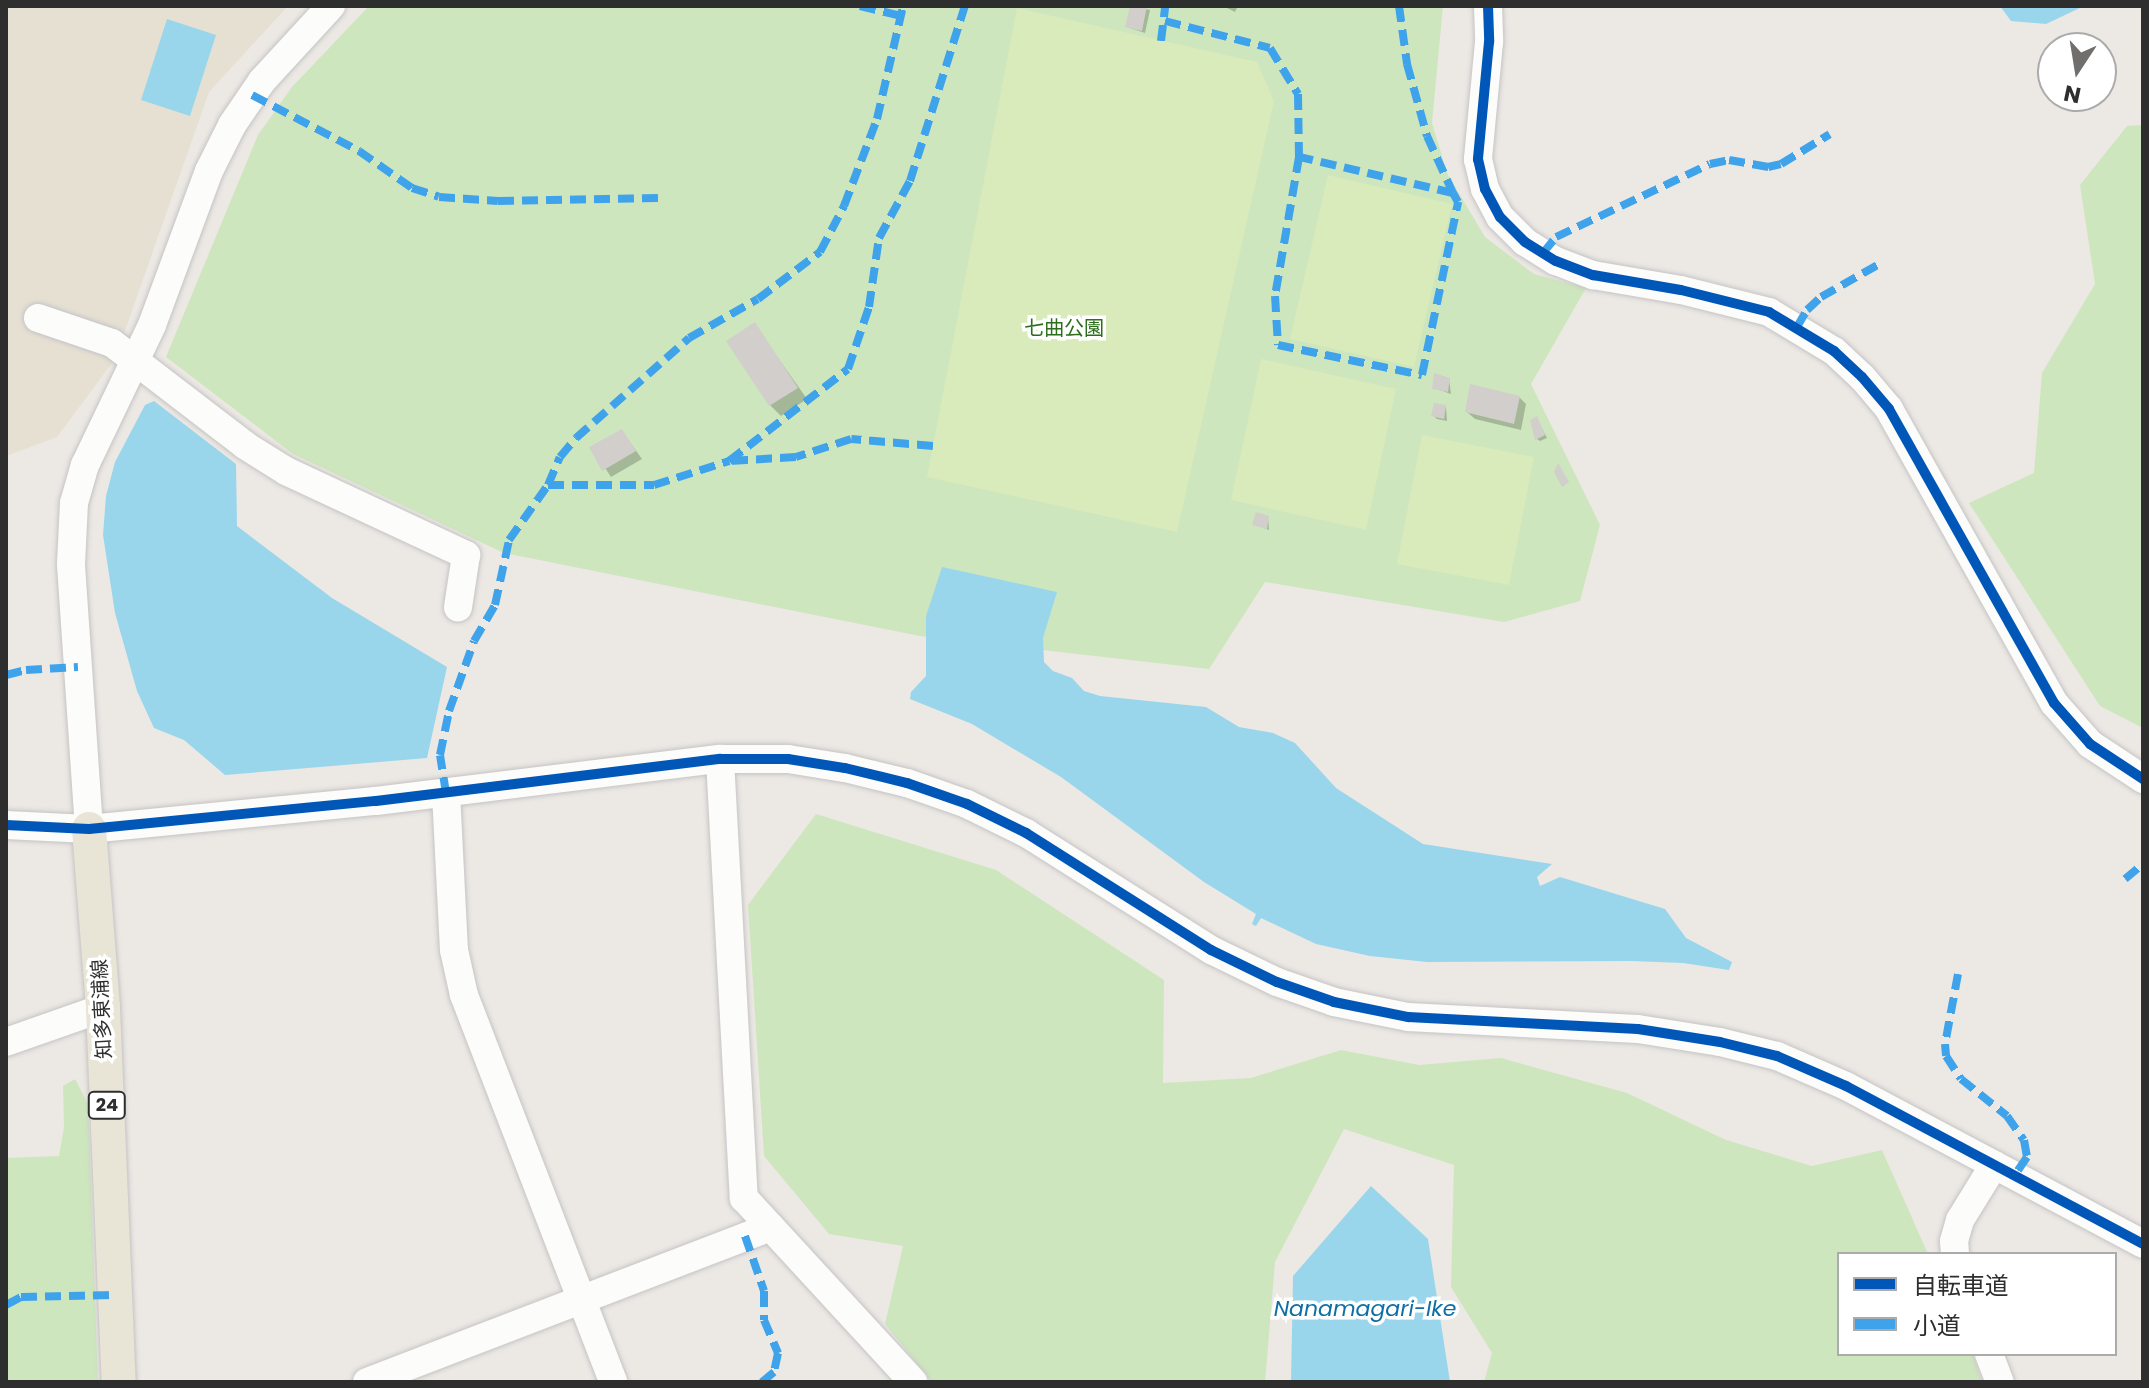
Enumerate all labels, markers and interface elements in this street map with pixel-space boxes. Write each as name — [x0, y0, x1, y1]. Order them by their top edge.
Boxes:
north arrow — [2037, 32, 2117, 112]
text: N — [2061, 77, 2084, 111]
park label: 七曲公園 — [1024, 316, 1104, 340]
street label: 知多東浦線 — [87, 958, 117, 1060]
road number: 24 — [87, 1091, 127, 1119]
legend — [1837, 1252, 2117, 1356]
text: 自転車道 — [1913, 1269, 2009, 1302]
water label: Nanamagari-Ike — [1274, 1296, 1456, 1322]
text: 小道 — [1913, 1309, 1961, 1342]

